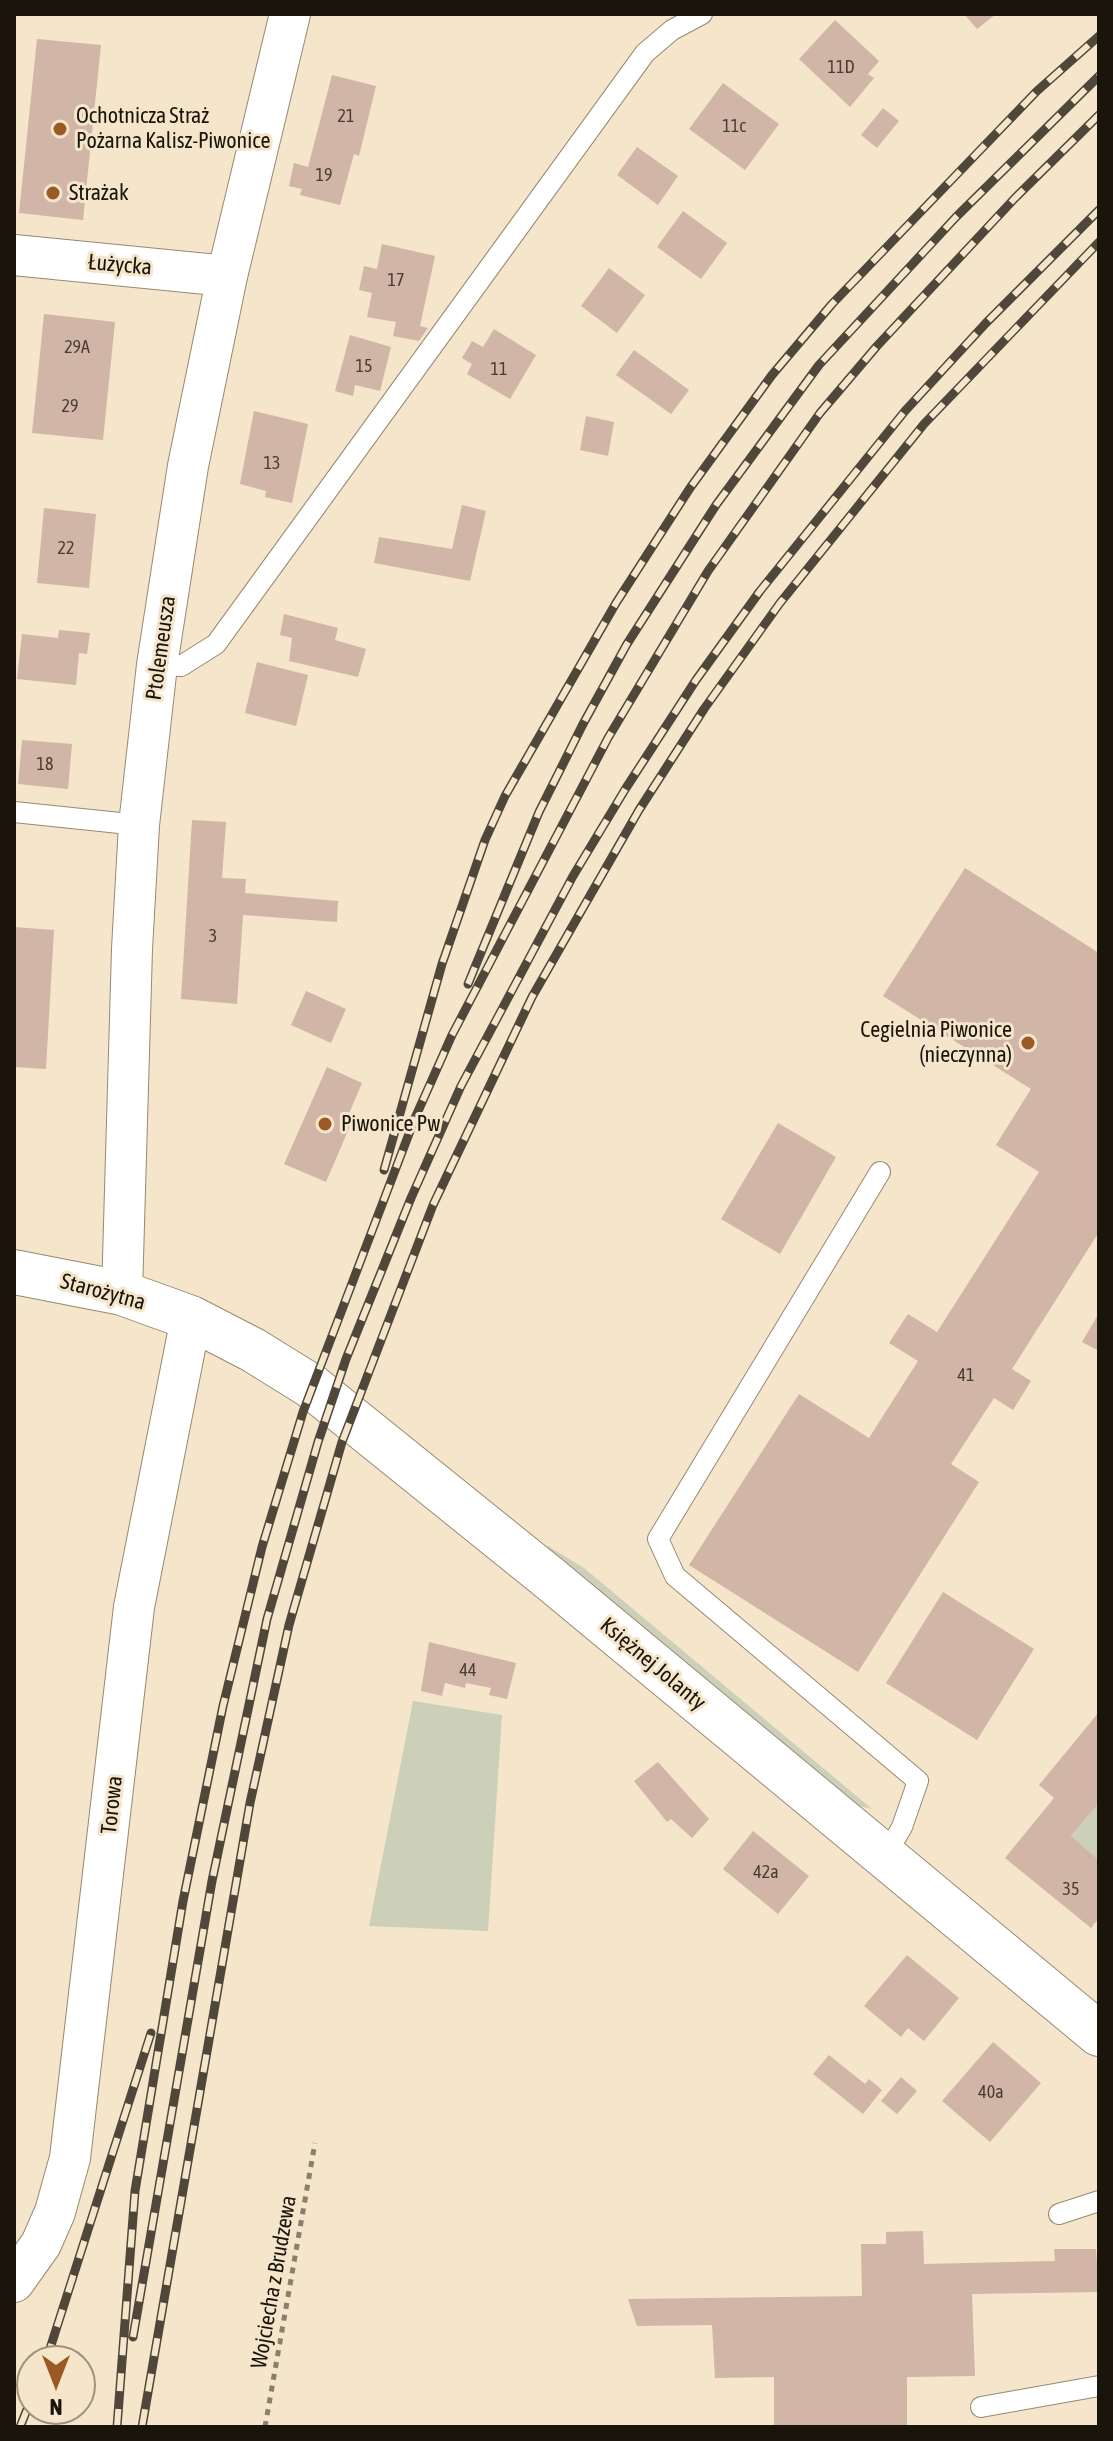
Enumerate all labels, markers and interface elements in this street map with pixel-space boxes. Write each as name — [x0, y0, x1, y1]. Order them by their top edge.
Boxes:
house number: 11D — [828, 56, 854, 78]
place label: Ochotnicza Straż Pożarna Kalisz-Piwonice — [76, 103, 270, 154]
house number: 21 — [338, 105, 354, 127]
house number: 11c — [722, 115, 746, 137]
marker: Ochotnicza Straż Pożarna Kalisz-Piwonice — [51, 120, 69, 138]
house number: 19 — [316, 164, 332, 186]
place label: Strażak — [69, 180, 129, 206]
marker: Strażak — [44, 184, 62, 202]
street label: Łużycka — [87, 249, 153, 281]
house number: 17 — [388, 269, 404, 291]
house number: 29A — [64, 336, 90, 358]
house number: 15 — [356, 355, 372, 377]
house number: 11 — [491, 358, 507, 380]
house number: 29 — [62, 395, 78, 417]
house number: 13 — [264, 452, 280, 474]
house number: 22 — [58, 537, 74, 559]
street label: Ptolemeusza — [141, 594, 181, 702]
house number: 18 — [37, 753, 53, 775]
house number: 3 — [209, 925, 217, 947]
place label: Cegielnia Piwonice (nieczynna) — [860, 1017, 1012, 1068]
marker: Cegielnia Piwonice (nieczynna) — [1019, 1034, 1037, 1052]
place label: Piwonice Pw — [341, 1111, 440, 1137]
marker: Piwonice Pw — [316, 1115, 334, 1133]
street label: Starożytna — [58, 1268, 148, 1316]
house number: 41 — [958, 1364, 974, 1386]
street label: Księżnej Jolanty — [595, 1612, 711, 1716]
house number: 44 — [460, 1659, 476, 1681]
street label: Torowa — [96, 1775, 128, 1835]
house number: 42a — [753, 1861, 779, 1883]
house number: 35 — [1063, 1878, 1079, 1900]
house number: 40a — [978, 2081, 1004, 2103]
street label: Wojciecha z Brudzewa — [246, 2193, 302, 2371]
north arrow — [16, 2345, 96, 2425]
text: N — [50, 2394, 63, 2420]

